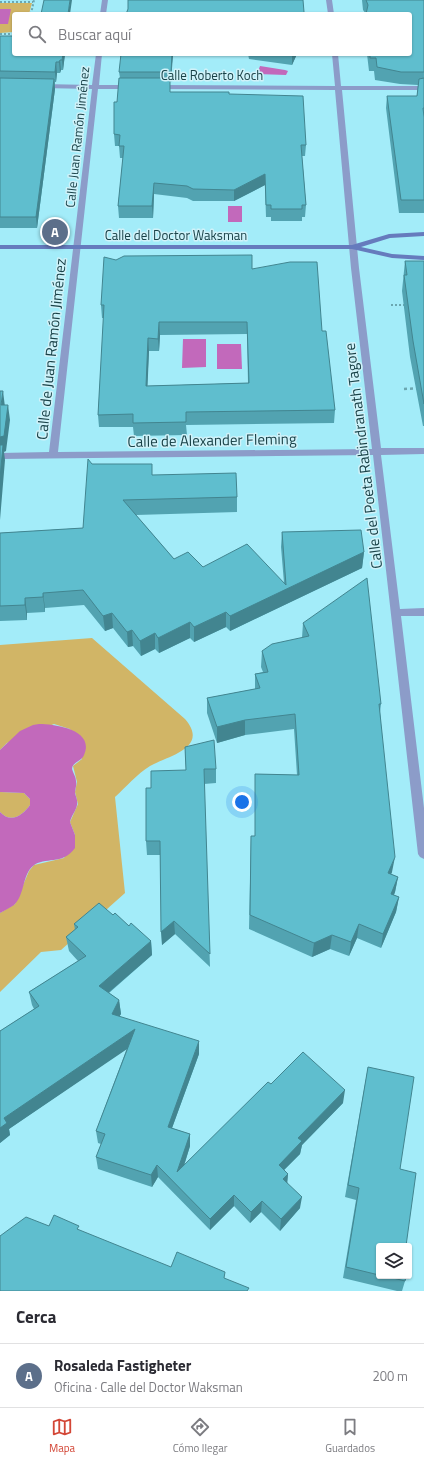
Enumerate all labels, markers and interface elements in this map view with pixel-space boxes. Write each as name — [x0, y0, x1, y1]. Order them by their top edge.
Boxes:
search box — [12, 12, 412, 56]
icon: search — [26, 23, 48, 45]
text: Buscar aquí — [58, 23, 131, 46]
street label: Calle Juan Ramón Jiménez — [60, 65, 94, 208]
street label: Calle Roberto Koch — [161, 65, 263, 85]
pin: A — [42, 217, 68, 247]
street label: Calle del Doctor Waksman — [105, 225, 247, 245]
street label: Calle de Juan Ramón Jiménez — [30, 257, 72, 441]
street label: Calle del Poeta Rabindranath Tagore — [338, 342, 388, 570]
street label: Calle de Alexander Fleming — [127, 427, 297, 453]
your location — [232, 792, 252, 812]
map controls — [376, 1243, 412, 1279]
button: layers — [376, 1243, 412, 1279]
text: Cerca — [16, 1304, 56, 1330]
text: Rosaleda Fastigheter — [54, 1354, 191, 1377]
text: A — [25, 1366, 33, 1386]
text: 200 m — [372, 1366, 408, 1386]
text: Oficina · Calle del Doctor Waksman — [54, 1377, 243, 1397]
tab: Mapa — [49, 1416, 75, 1456]
tab: Cómo llegar — [173, 1416, 227, 1456]
tab: Guardados — [325, 1416, 375, 1456]

